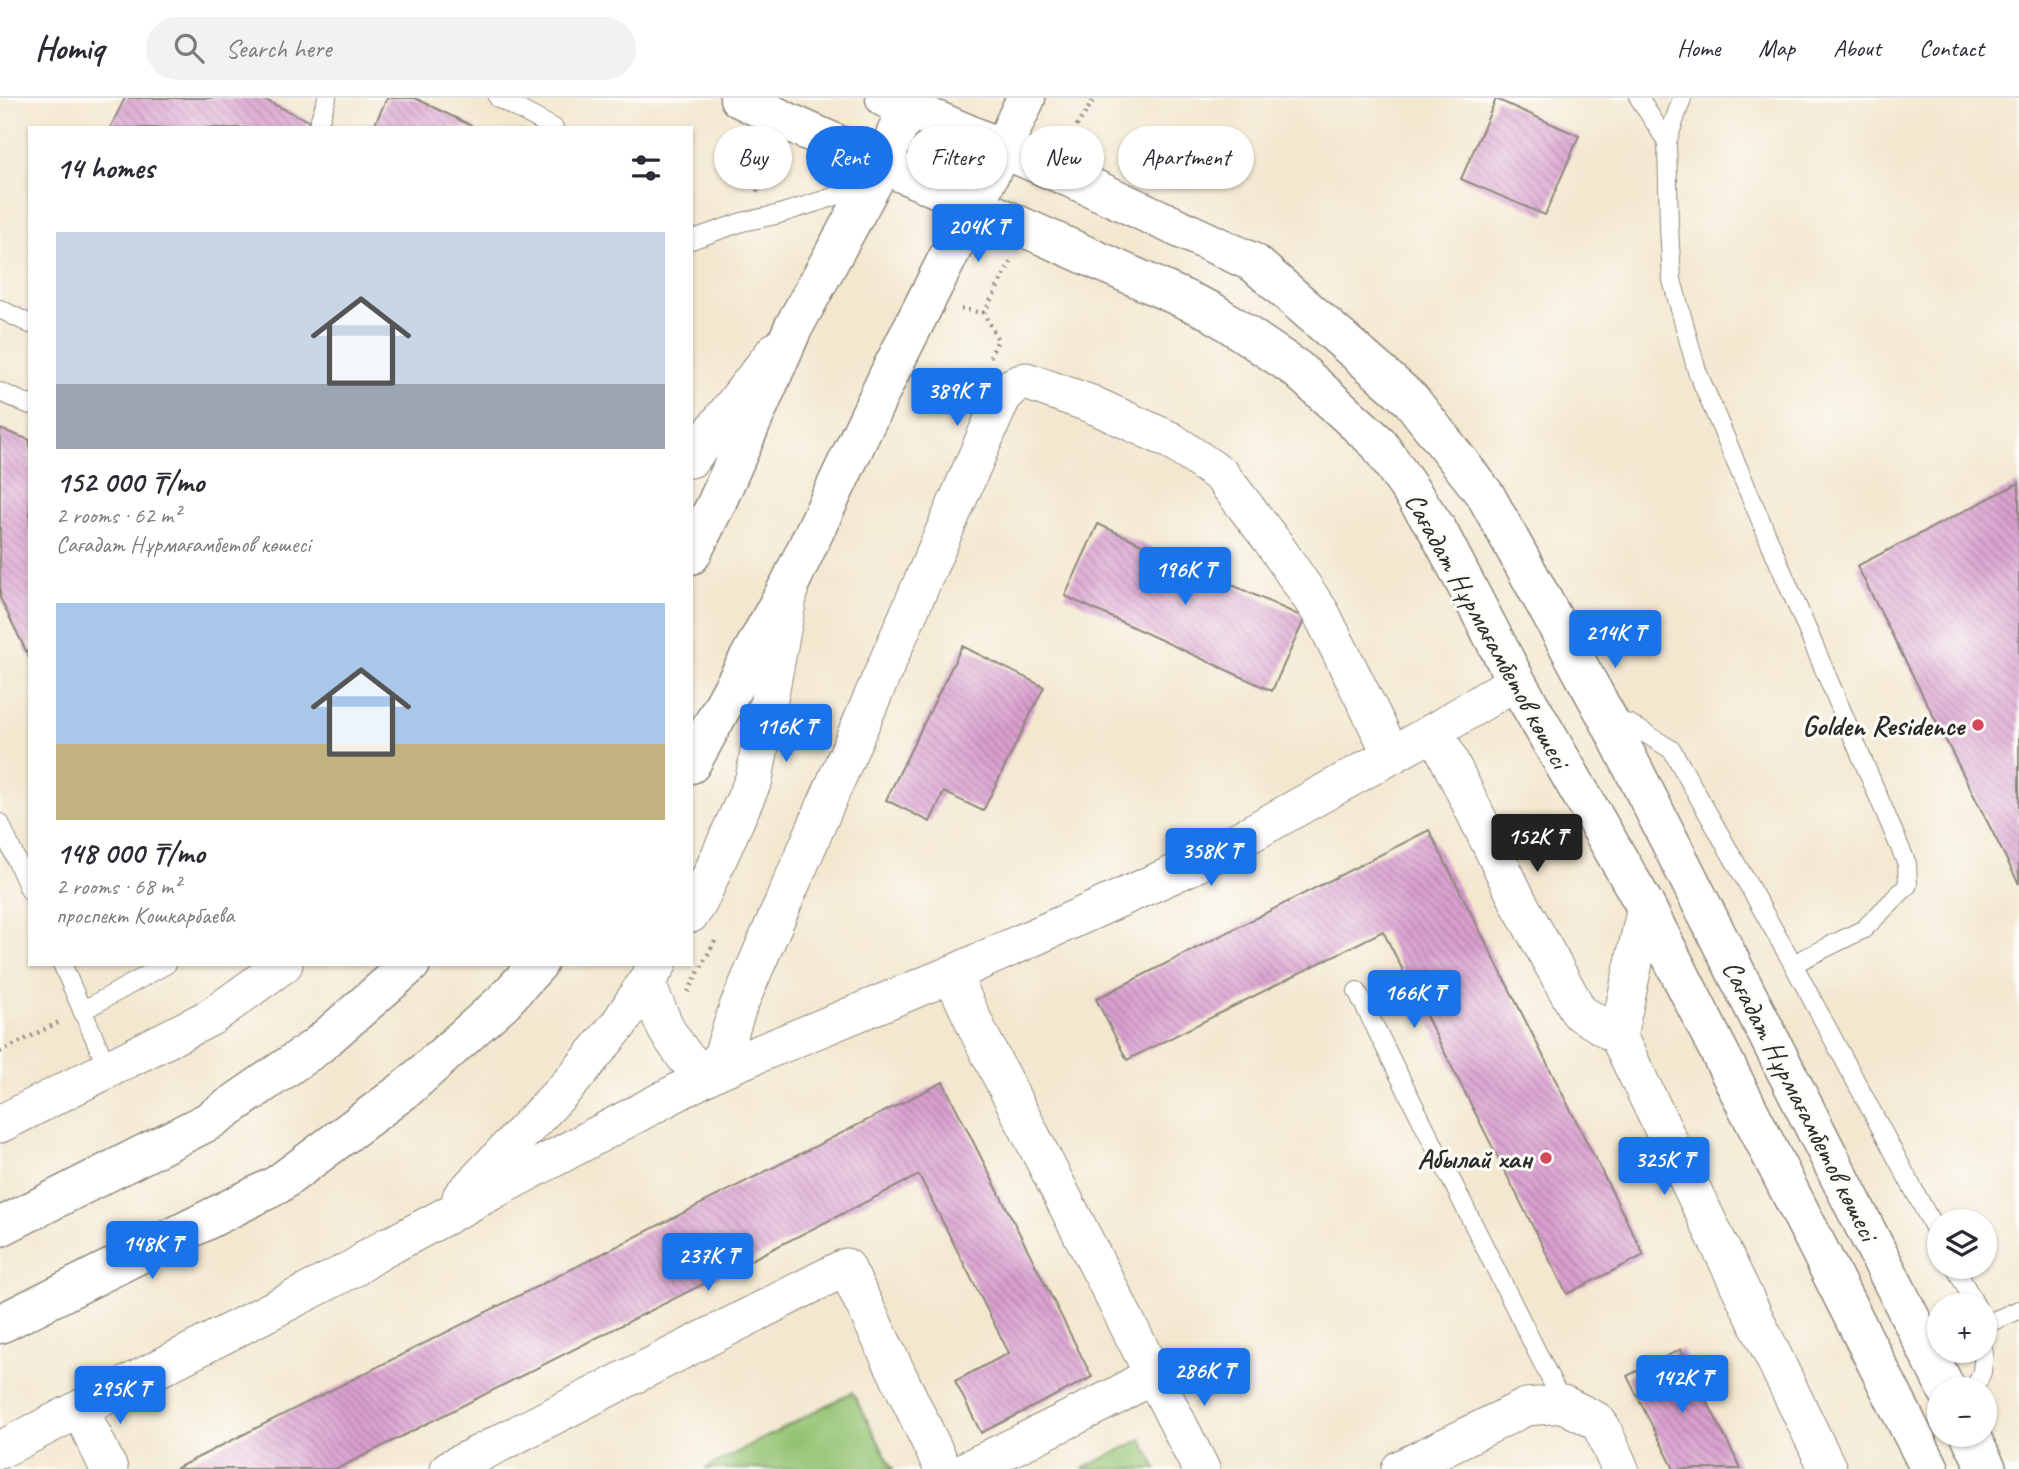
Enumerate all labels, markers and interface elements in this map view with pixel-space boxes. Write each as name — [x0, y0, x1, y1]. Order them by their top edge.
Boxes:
search box — [146, 17, 636, 80]
text: Homiq — [35, 27, 104, 69]
icon: search — [170, 29, 208, 67]
text: Search here — [226, 32, 331, 65]
text: Home — [1677, 33, 1720, 63]
text: Map — [1758, 33, 1795, 63]
text: About — [1833, 33, 1881, 63]
text: Contact — [1919, 33, 1984, 63]
chip: Buy — [714, 126, 792, 189]
chip: Rent — [806, 126, 893, 189]
chip: Filters — [907, 126, 1007, 189]
chip: New — [1021, 126, 1104, 189]
chip: Apartment — [1118, 126, 1254, 189]
text: 14 homes — [56, 149, 154, 187]
icon: filters — [627, 149, 665, 187]
pin: 204K ₸ — [921, 204, 1035, 264]
text: 204K ₸ — [948, 212, 1008, 241]
icon: home — [298, 278, 424, 404]
pin: 389K ₸ — [900, 368, 1014, 428]
text: 389K ₸ — [927, 376, 987, 405]
text: 152 000 ₸/mo — [56, 463, 204, 501]
street label: Сағадат Нұрмағамбетов көшесі — [1397, 486, 1580, 778]
text: 2 rooms · 62 m² — [56, 501, 180, 530]
text: Сағадат Нұрмағамбетов көшесі — [56, 530, 311, 559]
pin: 196K ₸ — [1128, 547, 1242, 607]
text: 196K ₸ — [1155, 555, 1215, 584]
pin: 214K ₸ — [1558, 610, 1672, 670]
text: 214K ₸ — [1585, 618, 1645, 647]
icon: home — [298, 649, 424, 775]
pin: 116K ₸ — [729, 704, 843, 764]
place label: Golden Residence — [1802, 708, 1967, 743]
text: 116K ₸ — [756, 712, 816, 741]
marker: Golden Residence — [1970, 717, 1986, 733]
pin: 152K ₸ — [1480, 814, 1594, 874]
text: 152K ₸ — [1507, 822, 1567, 851]
pin: 358K ₸ — [1154, 828, 1268, 888]
text: 148 000 ₸/mo — [56, 834, 205, 872]
text: 358K ₸ — [1181, 836, 1241, 865]
text: 2 rooms · 68 m² — [56, 872, 180, 901]
text: проспект Кошкарбаева — [56, 901, 234, 930]
street label: Сағадат Нұрмағамбетов көшесі — [1715, 954, 1888, 1250]
pin: 166K ₸ — [1357, 970, 1471, 1030]
text: 166K ₸ — [1384, 978, 1444, 1007]
pin: 325K ₸ — [1607, 1138, 1721, 1197]
place label: Абылай хан — [1418, 1141, 1534, 1176]
text: 325K ₸ — [1634, 1145, 1694, 1174]
marker: Абылай хан — [1538, 1150, 1554, 1166]
map controls — [1927, 1209, 1997, 1447]
button: layers — [1927, 1209, 1997, 1279]
pin: 148K ₸ — [95, 1222, 209, 1281]
text: 148K ₸ — [122, 1229, 182, 1258]
pin: 237K ₸ — [651, 1234, 765, 1293]
text: 237K ₸ — [678, 1241, 738, 1270]
button: + — [1927, 1293, 1997, 1363]
pin: 286K ₸ — [1147, 1348, 1261, 1408]
text: 286K ₸ — [1174, 1356, 1234, 1385]
pin: 142K ₸ — [1625, 1356, 1739, 1415]
text: 142K ₸ — [1652, 1363, 1712, 1392]
pin: 295K ₸ — [63, 1366, 177, 1426]
text: 295K ₸ — [91, 1374, 149, 1403]
button: − — [1927, 1377, 1997, 1447]

